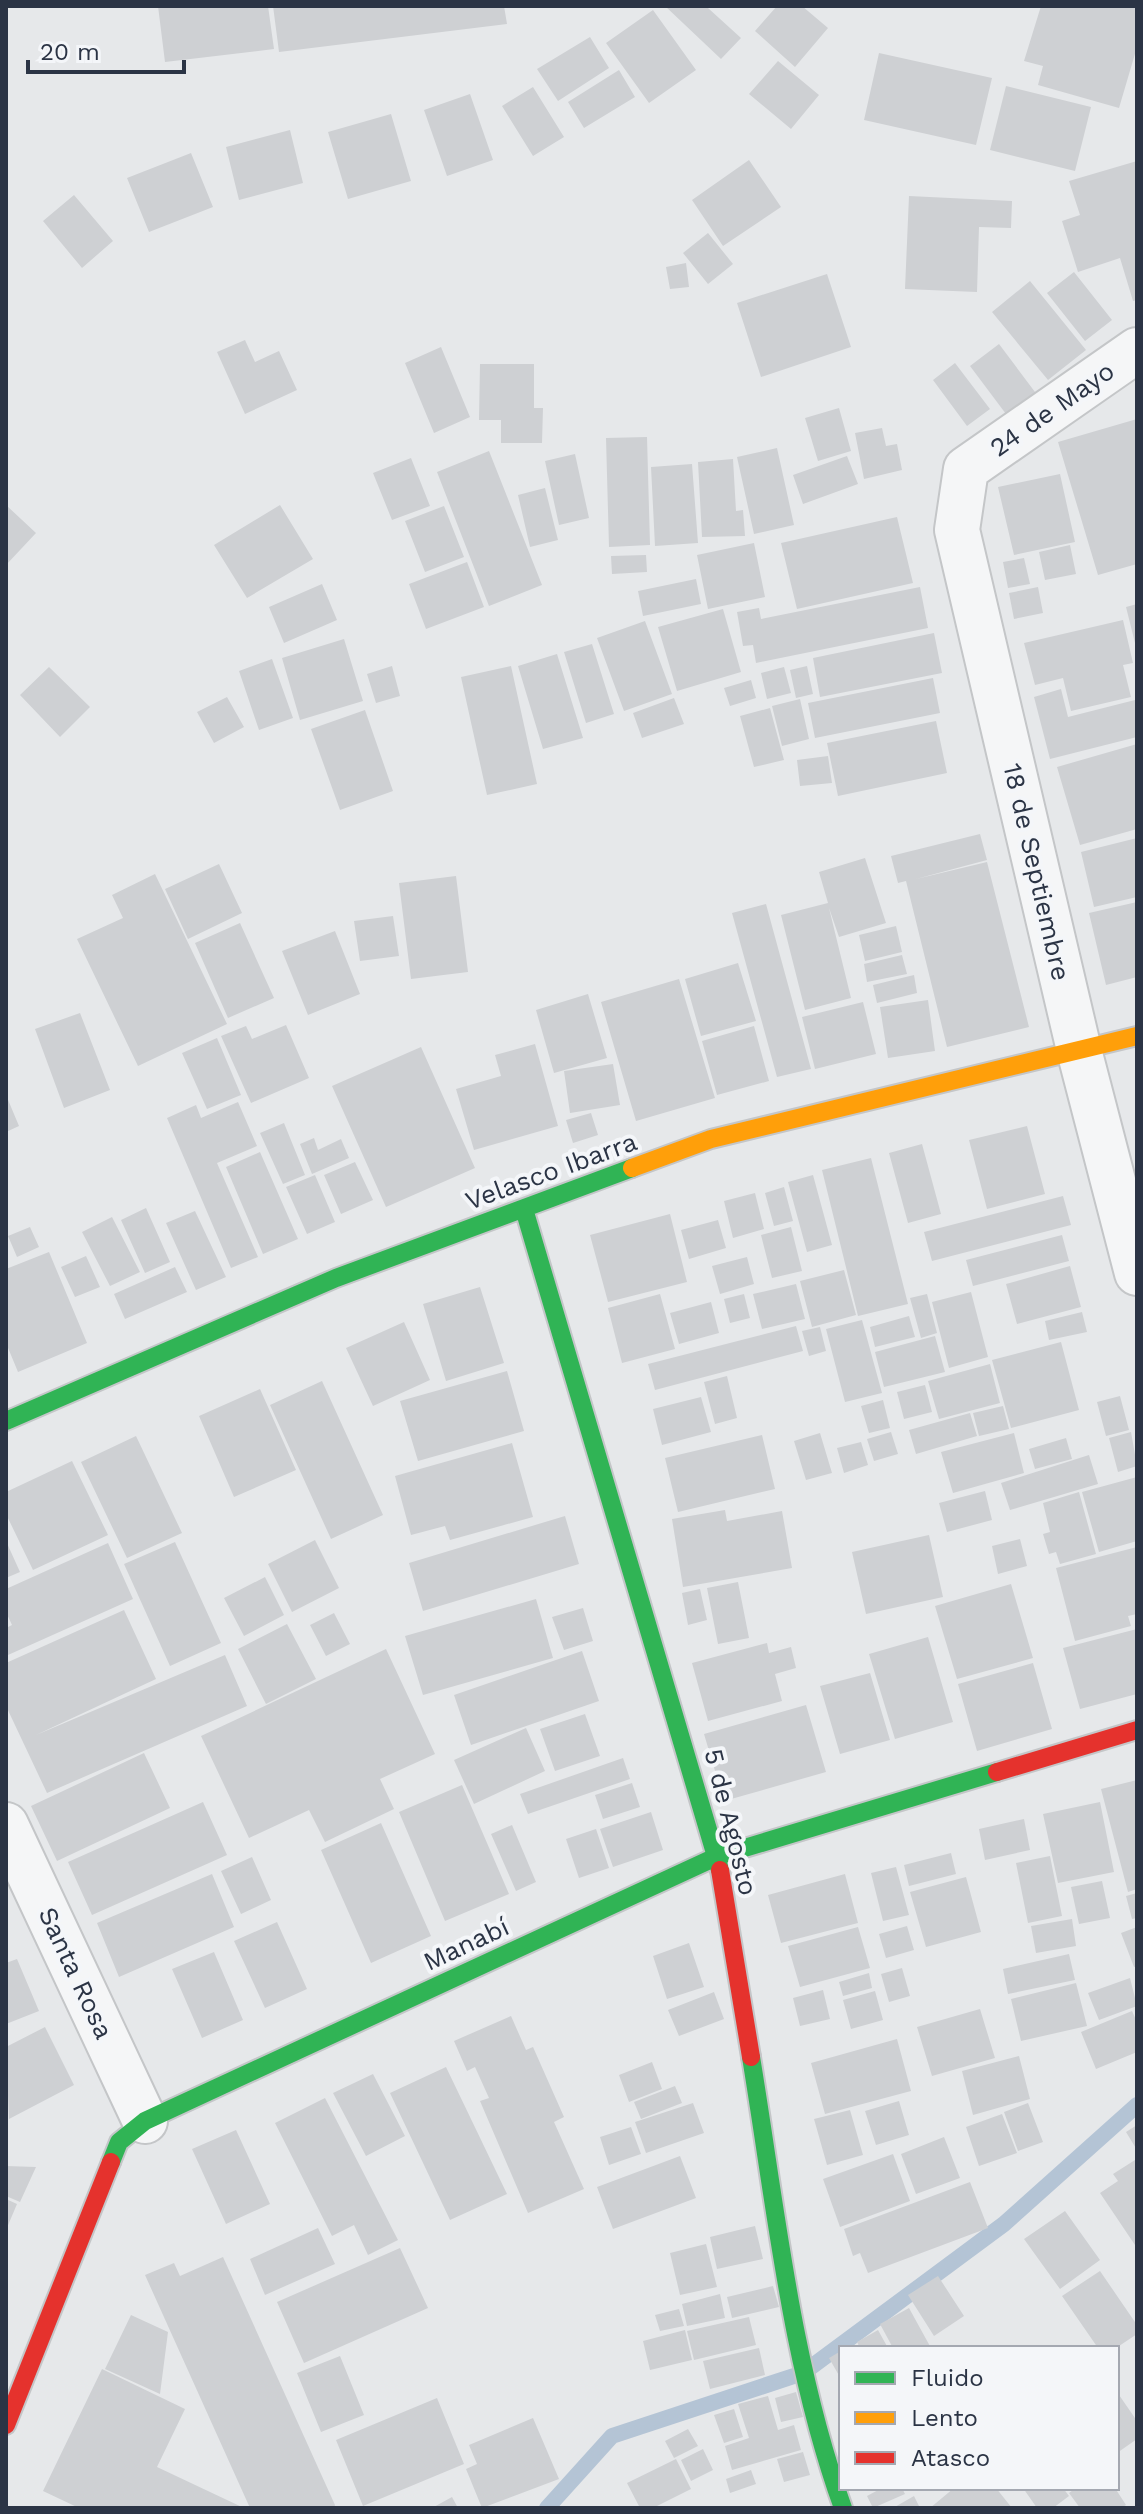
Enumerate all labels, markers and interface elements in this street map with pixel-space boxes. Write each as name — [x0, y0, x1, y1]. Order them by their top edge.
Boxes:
scale bar — [28, 24, 184, 74]
text: 20 m — [40, 38, 100, 66]
street label: 24 de Mayo — [984, 355, 1120, 463]
street label: 18 de Septiembre — [997, 760, 1077, 984]
street label: Velasco Ibarra — [461, 1126, 641, 1216]
street label: 5 de Agosto — [698, 1746, 764, 1898]
street label: Santa Rosa — [32, 1902, 120, 2044]
street label: Manabí — [419, 1911, 514, 1977]
legend — [839, 2346, 1119, 2490]
text: Fluido — [911, 2364, 984, 2392]
text: Lento — [911, 2404, 978, 2432]
text: Atasco — [911, 2444, 990, 2472]

